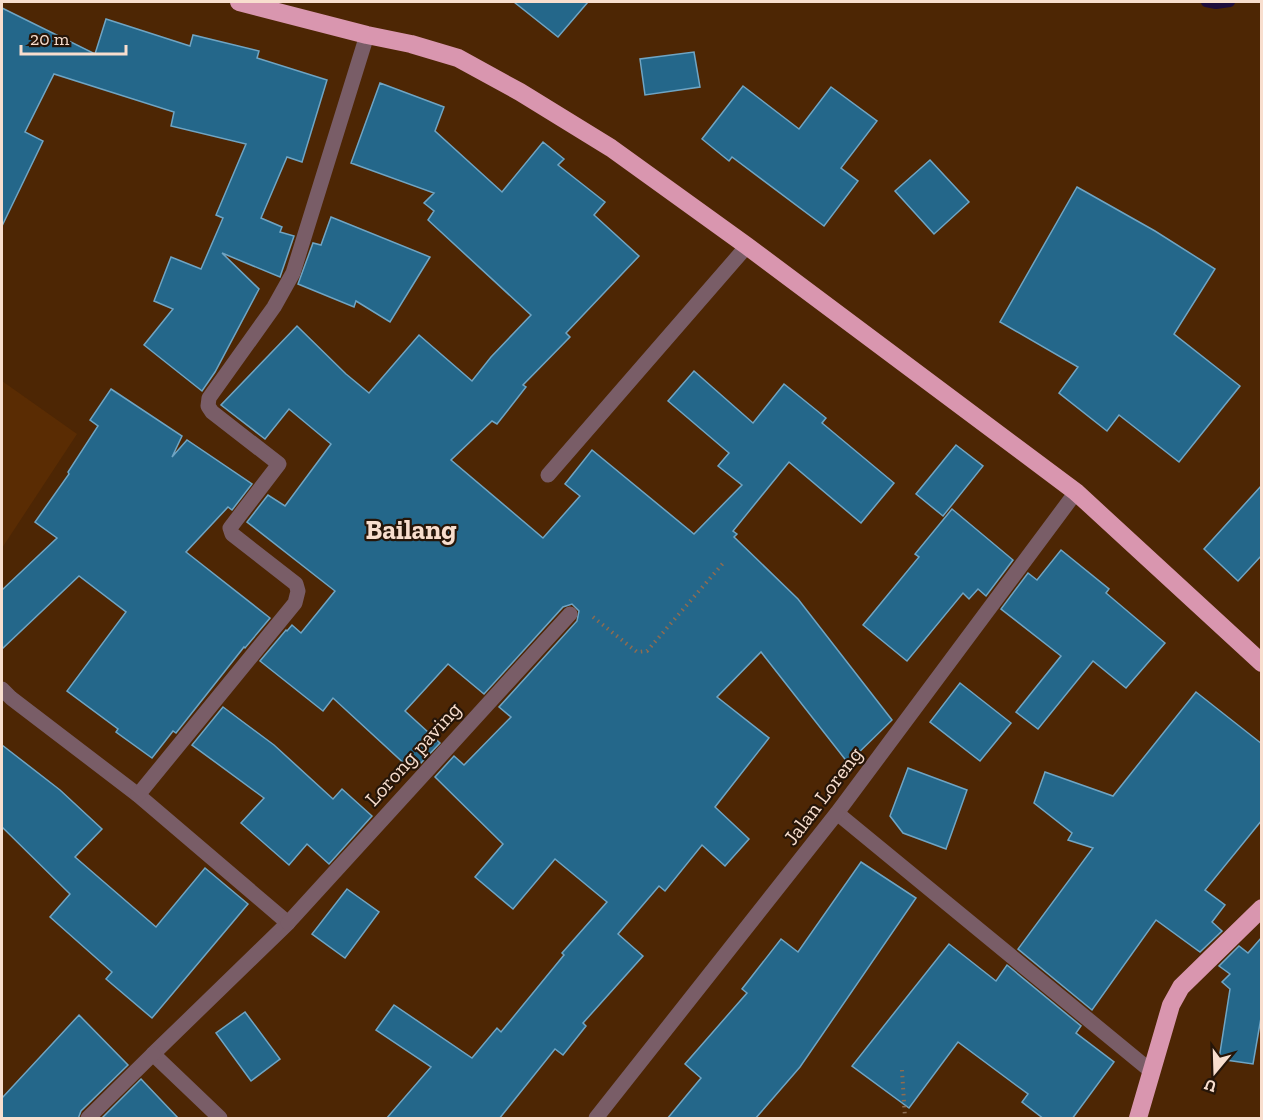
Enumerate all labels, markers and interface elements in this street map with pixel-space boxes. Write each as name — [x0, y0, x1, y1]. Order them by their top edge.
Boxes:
scale bar — [21, 18, 126, 56]
text: 20 m — [30, 28, 70, 50]
district label: Bailang — [365, 514, 457, 546]
street label: Lorong paving — [359, 696, 466, 811]
street label: Jalan Loreng — [778, 741, 868, 850]
north arrow — [1185, 1042, 1245, 1102]
text: U — [1201, 1075, 1219, 1097]

